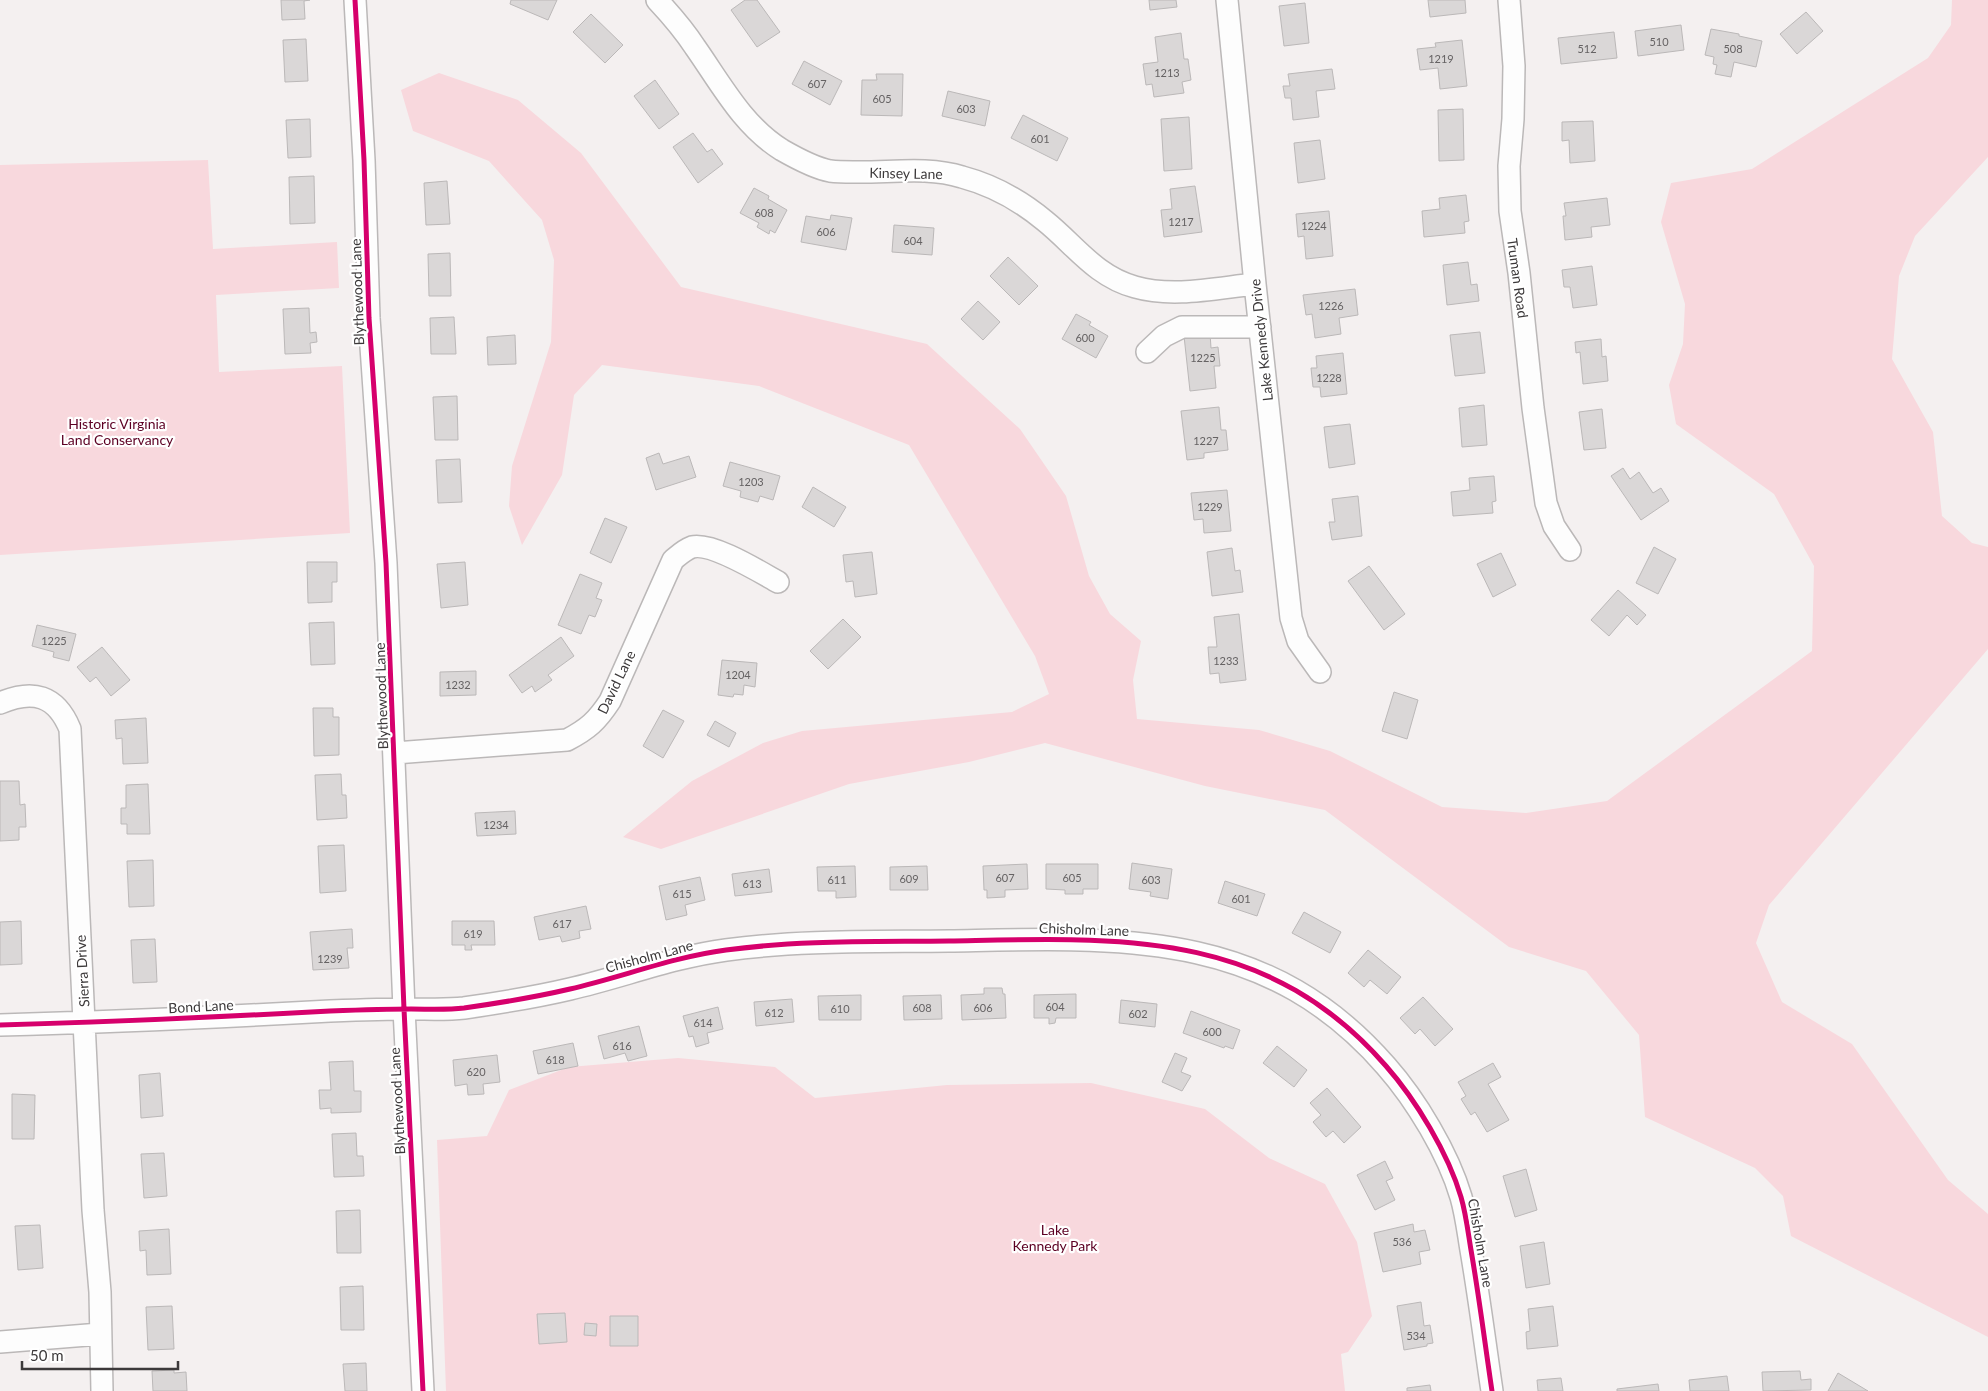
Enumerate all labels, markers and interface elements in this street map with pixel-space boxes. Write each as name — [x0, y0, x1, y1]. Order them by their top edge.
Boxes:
house number: 510 — [1649, 35, 1669, 48]
house number: 512 — [1577, 42, 1597, 55]
house number: 508 — [1723, 42, 1743, 55]
house number: 1219 — [1428, 52, 1454, 65]
house number: 1213 — [1154, 66, 1180, 79]
house number: 607 — [807, 77, 827, 90]
house number: 605 — [872, 92, 892, 105]
house number: 603 — [956, 102, 976, 115]
house number: 601 — [1030, 132, 1050, 145]
street label: Kinsey Lane — [869, 164, 943, 182]
house number: 608 — [754, 206, 774, 219]
house number: 1217 — [1168, 215, 1194, 228]
house number: 1224 — [1301, 219, 1327, 232]
house number: 606 — [816, 225, 836, 238]
house number: 604 — [903, 234, 923, 247]
street label: Truman Road — [1504, 237, 1532, 319]
street label: Blythewood Lane — [347, 238, 367, 346]
street label: Lake Kennedy Drive — [1246, 278, 1276, 402]
house number: 1226 — [1318, 299, 1344, 312]
house number: 600 — [1075, 331, 1095, 344]
house number: 1225 — [1190, 351, 1216, 364]
house number: 1228 — [1316, 371, 1342, 384]
park label: Historic Virginia Land Conservancy — [61, 415, 174, 448]
house number: 1227 — [1193, 434, 1219, 447]
house number: 1203 — [738, 475, 764, 488]
house number: 1229 — [1197, 500, 1223, 513]
house number: 1225 — [41, 634, 67, 647]
street label: Blythewood Lane — [371, 642, 391, 750]
street label: David Lane — [593, 647, 639, 717]
house number: 1233 — [1213, 654, 1239, 667]
house number: 1204 — [725, 668, 751, 681]
house number: 1232 — [445, 678, 471, 691]
house number: 1234 — [483, 818, 509, 831]
house number: 607 — [995, 871, 1015, 884]
house number: 605 — [1062, 871, 1082, 884]
house number: 609 — [899, 872, 919, 885]
house number: 611 — [827, 873, 847, 886]
house number: 603 — [1141, 873, 1161, 886]
house number: 613 — [742, 877, 762, 890]
house number: 615 — [672, 887, 692, 900]
house number: 601 — [1231, 892, 1251, 905]
house number: 617 — [552, 917, 572, 930]
street label: Chisholm Lane — [1039, 919, 1129, 939]
house number: 619 — [463, 927, 483, 940]
street label: Sierra Drive — [72, 934, 92, 1008]
street label: Chisholm Lane — [603, 936, 695, 976]
house number: 1239 — [317, 952, 343, 965]
street label: Bond Lane — [168, 996, 234, 1016]
house number: 604 — [1045, 1000, 1065, 1013]
house number: 608 — [912, 1001, 932, 1014]
house number: 606 — [973, 1001, 993, 1014]
house number: 610 — [830, 1002, 850, 1015]
house number: 612 — [764, 1006, 784, 1019]
house number: 602 — [1128, 1007, 1148, 1020]
house number: 614 — [693, 1016, 713, 1029]
house number: 600 — [1202, 1025, 1222, 1038]
house number: 616 — [612, 1039, 632, 1052]
street label: Blythewood Lane — [386, 1047, 408, 1155]
house number: 618 — [545, 1053, 565, 1066]
house number: 620 — [466, 1065, 486, 1078]
street label: Chisholm Lane — [1465, 1197, 1497, 1289]
park label: Lake Kennedy Park — [1013, 1221, 1098, 1254]
house number: 536 — [1392, 1235, 1412, 1248]
house number: 534 — [1406, 1329, 1426, 1342]
scale bar — [22, 1338, 179, 1370]
text: 50 m — [30, 1346, 64, 1364]

